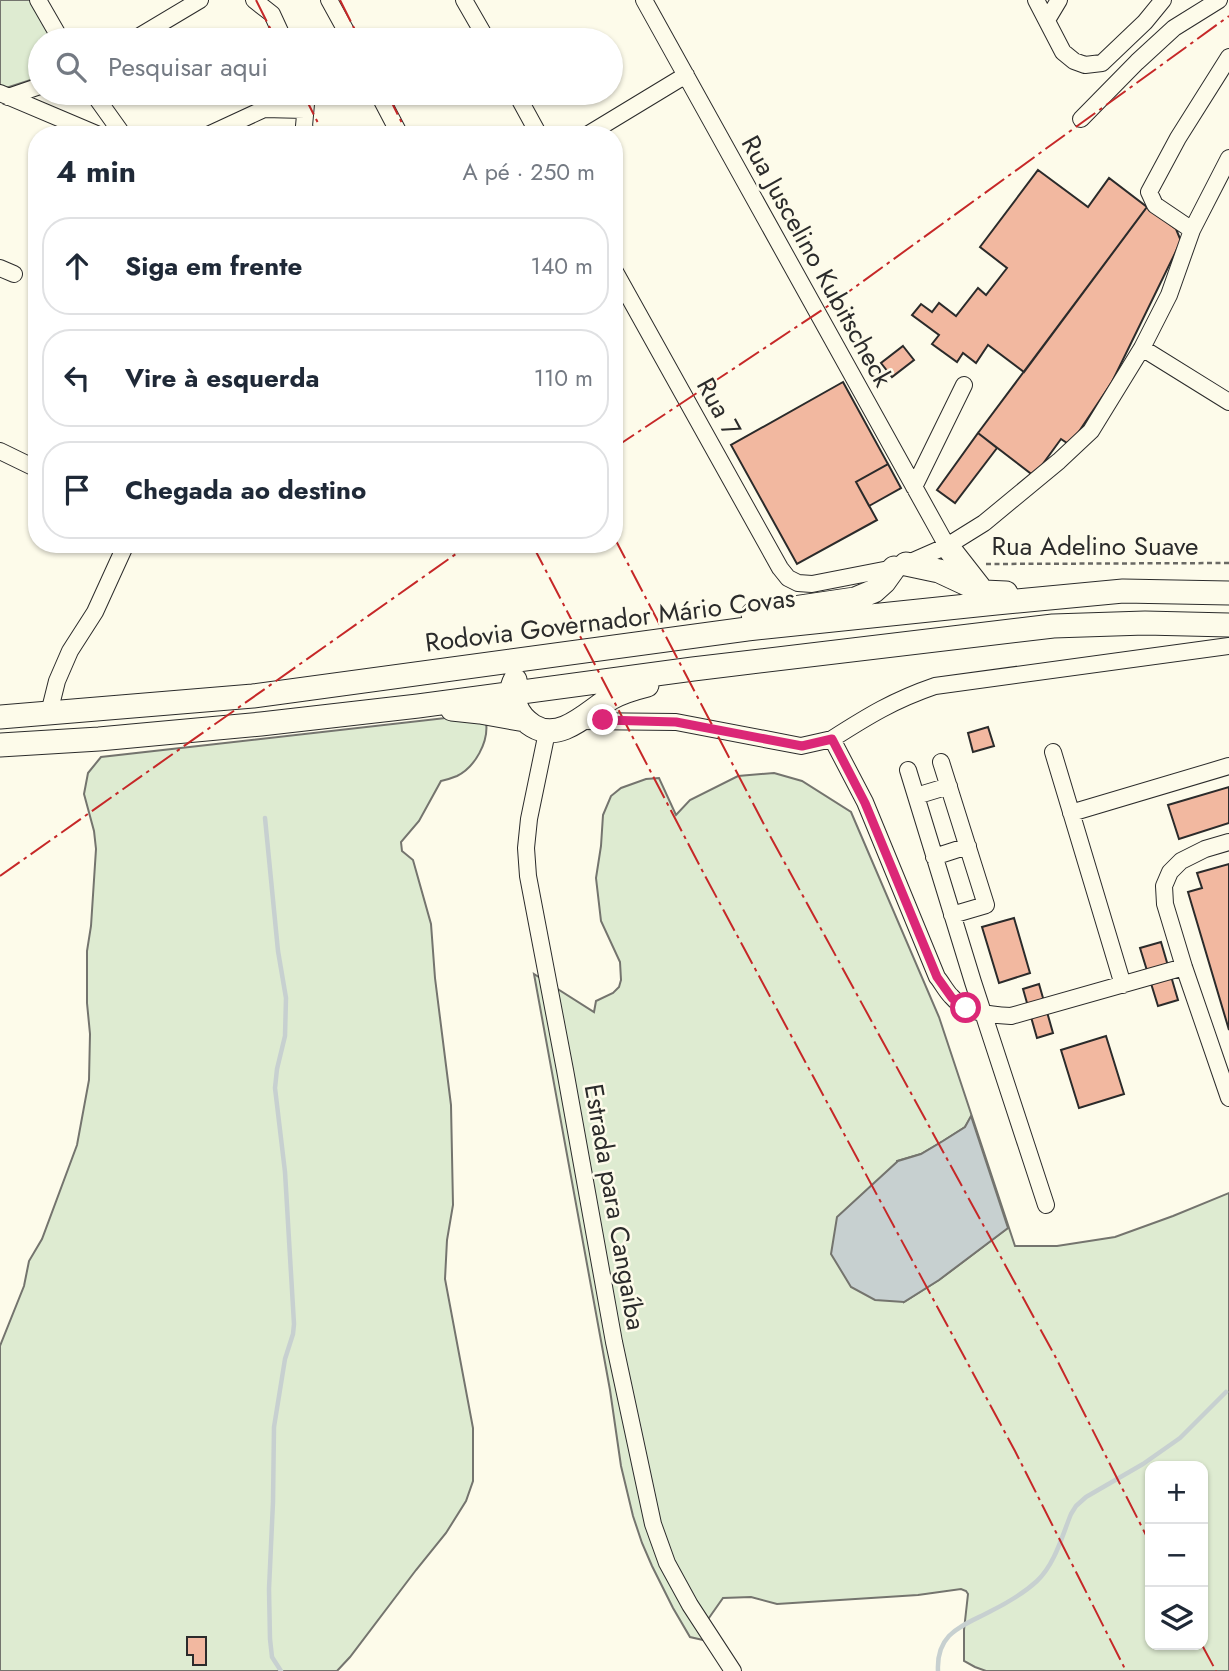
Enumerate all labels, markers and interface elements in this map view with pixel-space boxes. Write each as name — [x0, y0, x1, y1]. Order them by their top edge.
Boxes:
search box — [28, 28, 623, 105]
icon: search — [52, 48, 90, 86]
text: Pesquisar aqui — [108, 48, 268, 86]
street label: Rua Juscelino Kubitscheck — [732, 128, 902, 394]
text: 4 min — [56, 150, 136, 193]
text: A pé · 250 m — [463, 155, 595, 189]
icon: ahead — [58, 247, 96, 285]
text: Siga em frente — [125, 247, 302, 285]
text: 140 m — [531, 249, 593, 283]
icon: left — [58, 359, 96, 397]
text: Vire à esquerda — [125, 359, 320, 397]
text: 110 m — [534, 361, 593, 395]
street label: Rua 7 — [687, 371, 751, 444]
icon: arrive — [58, 471, 96, 509]
text: Chegada ao destino — [125, 471, 366, 509]
street label: Rua Adelino Suave — [992, 527, 1199, 565]
street label: Rodovia Governador Mário Covas — [423, 578, 797, 662]
route end — [587, 704, 618, 735]
route start — [950, 992, 981, 1023]
street label: Estrada para Cangaíba — [575, 1081, 655, 1333]
map controls — [1145, 1461, 1208, 1650]
button: + — [1145, 1461, 1208, 1524]
button: − — [1145, 1524, 1208, 1587]
button: layers — [1145, 1587, 1208, 1650]

